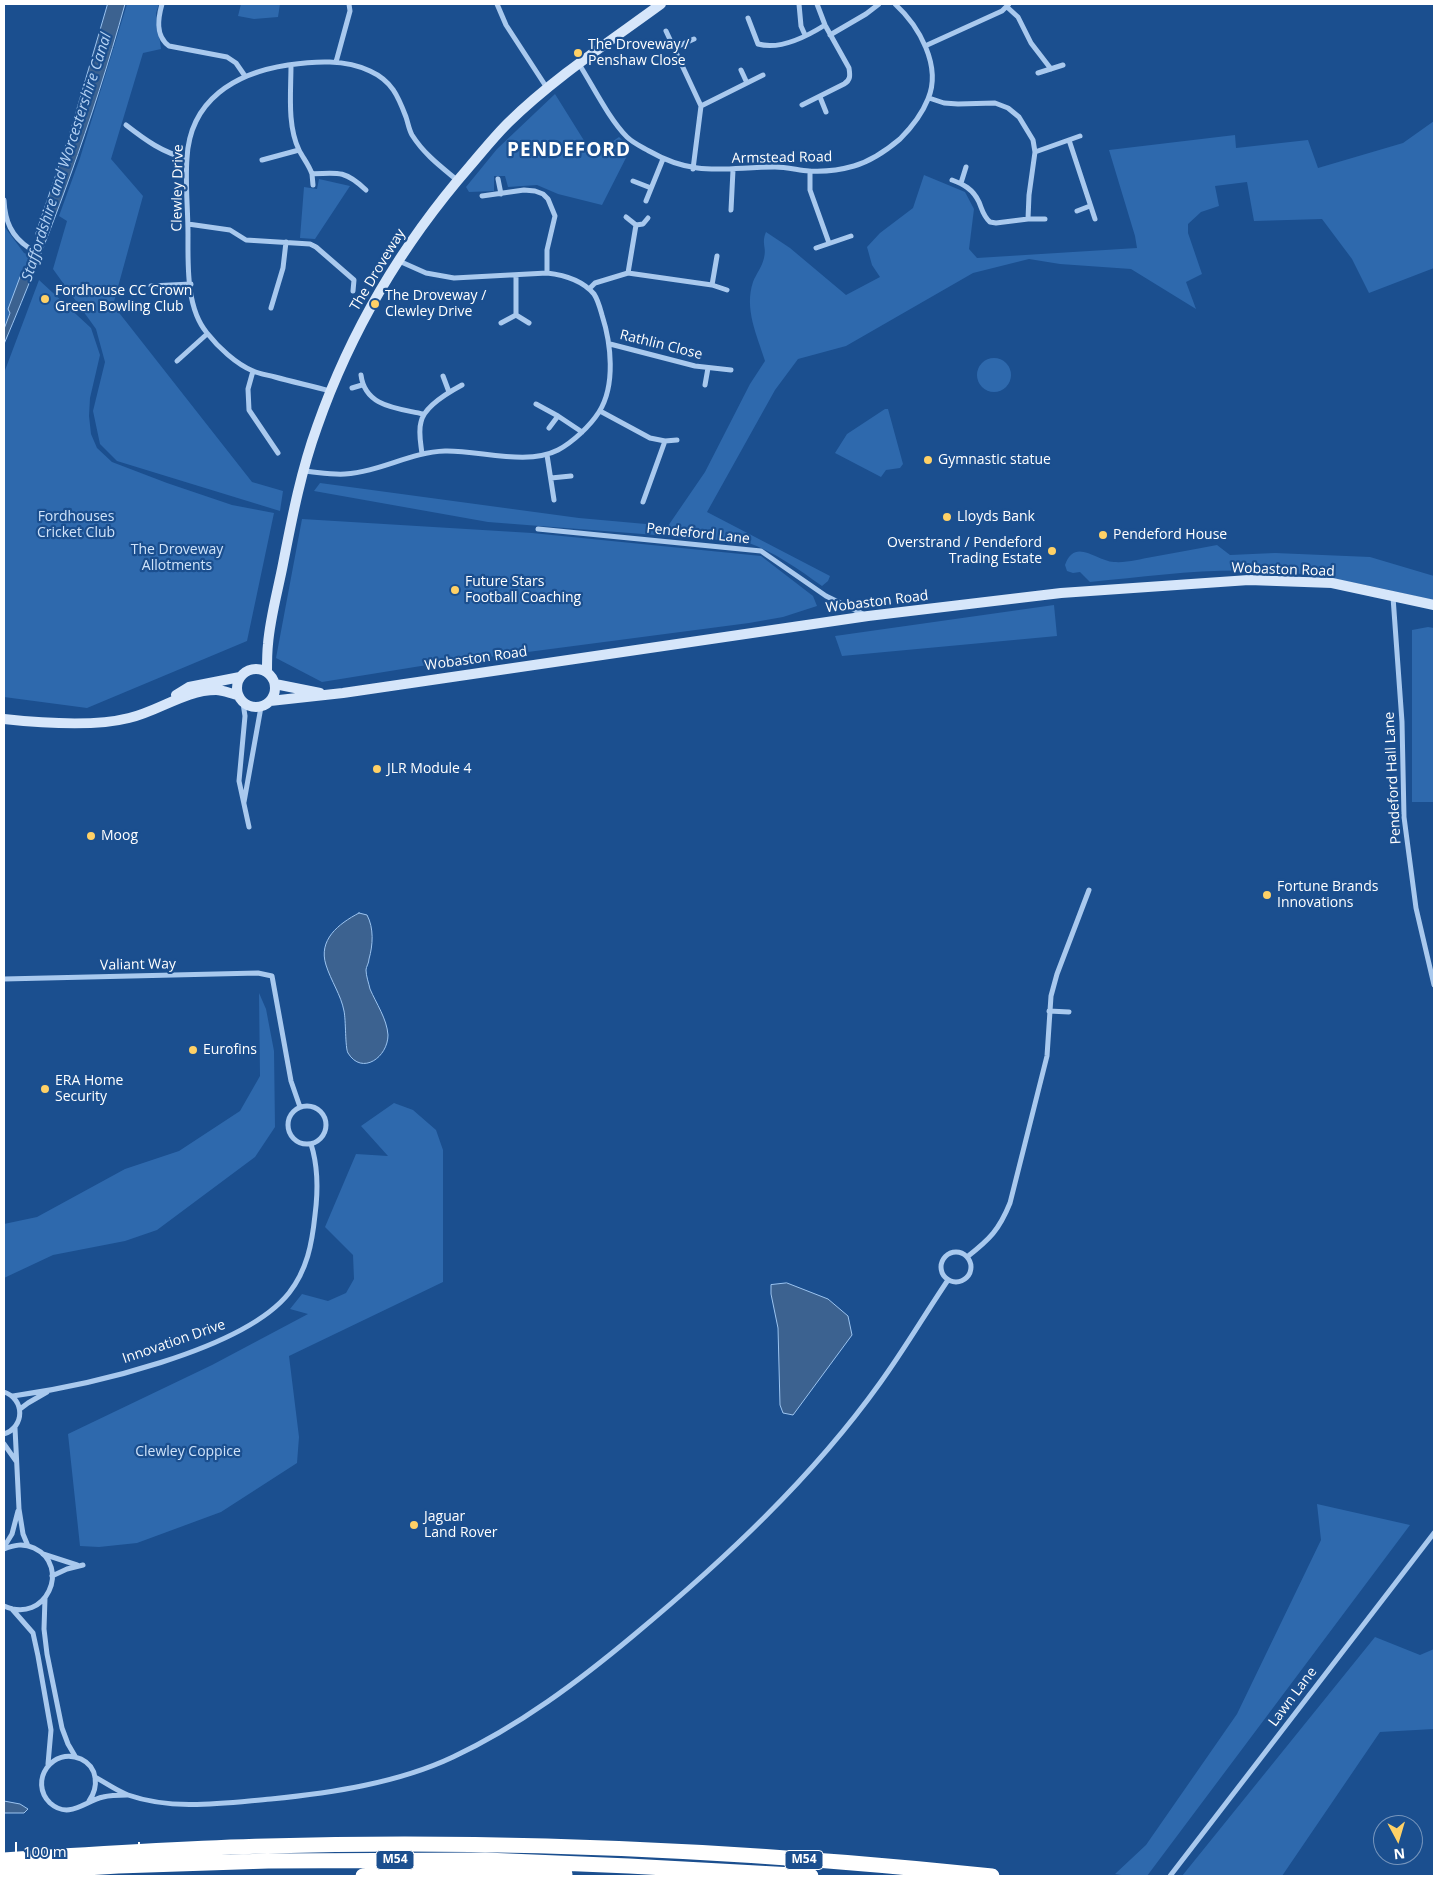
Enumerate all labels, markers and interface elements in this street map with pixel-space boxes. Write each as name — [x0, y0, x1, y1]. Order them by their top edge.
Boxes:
water label: Staffordshire and Worcestershire Canal — [18, 31, 116, 283]
place label: The Droveway / Penshaw Close — [588, 37, 689, 70]
marker: The Droveway / Penshaw Close — [572, 47, 584, 59]
district label: PENDEFORD — [506, 140, 632, 162]
street label: Clewley Drive — [169, 144, 187, 232]
street label: Armstead Road — [732, 149, 832, 167]
street label: The Droveway — [347, 226, 409, 314]
place label: Fordhouse CC Crown Green Bowling Club — [55, 283, 192, 316]
place label: The Droveway / Clewley Drive — [385, 288, 486, 321]
marker: Fordhouse CC Crown Green Bowling Club — [39, 293, 51, 305]
marker: The Droveway / Clewley Drive — [369, 298, 381, 310]
street label: Rathlin Close — [618, 327, 704, 363]
place label: Gymnastic statue — [938, 452, 1051, 468]
marker: Gymnastic statue — [922, 454, 934, 466]
park label: Fordhouses Cricket Club — [37, 509, 115, 542]
place label: Lloyds Bank — [957, 509, 1035, 525]
marker: Lloyds Bank — [941, 511, 953, 523]
street label: Pendeford Lane — [645, 520, 751, 548]
place label: Pendeford House — [1113, 527, 1227, 543]
marker: Pendeford House — [1097, 529, 1109, 541]
place label: Overstrand / Pendeford Trading Estate — [887, 535, 1042, 568]
park label: The Droveway Allotments — [131, 542, 223, 574]
marker: Overstrand / Pendeford Trading Estate — [1046, 545, 1058, 557]
street label: Wobaston Road — [1231, 560, 1335, 580]
place label: Future Stars Football Coaching — [465, 574, 581, 606]
marker: Future Stars Football Coaching — [449, 584, 461, 596]
street label: Wobaston Road — [825, 587, 929, 617]
street label: Wobaston Road — [424, 643, 528, 675]
street label: Pendeford Hall Lane — [1381, 711, 1405, 845]
place label: JLR Module 4 — [387, 761, 472, 777]
marker: JLR Module 4 — [371, 763, 383, 775]
place label: Moog — [101, 828, 138, 844]
marker: Moog — [85, 830, 97, 842]
place label: Fortune Brands Innovations — [1277, 879, 1378, 912]
marker: Fortune Brands Innovations — [1261, 889, 1273, 901]
street label: Valiant Way — [100, 956, 176, 974]
place label: Eurofins — [203, 1042, 257, 1058]
marker: Eurofins — [187, 1044, 199, 1056]
place label: ERA Home Security — [55, 1073, 123, 1106]
marker: ERA Home Security — [39, 1083, 51, 1095]
street label: Innovation Drive — [120, 1317, 228, 1367]
park label: Clewley Coppice — [135, 1444, 241, 1460]
place label: Jaguar Land Rover — [424, 1509, 498, 1541]
marker: Jaguar Land Rover — [408, 1519, 420, 1531]
street label: Lawn Lane — [1265, 1664, 1321, 1730]
north arrow — [1373, 1815, 1423, 1865]
scale bar — [18, 1832, 142, 1864]
text: 100 m — [23, 1841, 67, 1861]
text: N — [1393, 1844, 1406, 1864]
road number: M54 — [376, 1850, 414, 1870]
road number: M54 — [785, 1850, 823, 1870]

